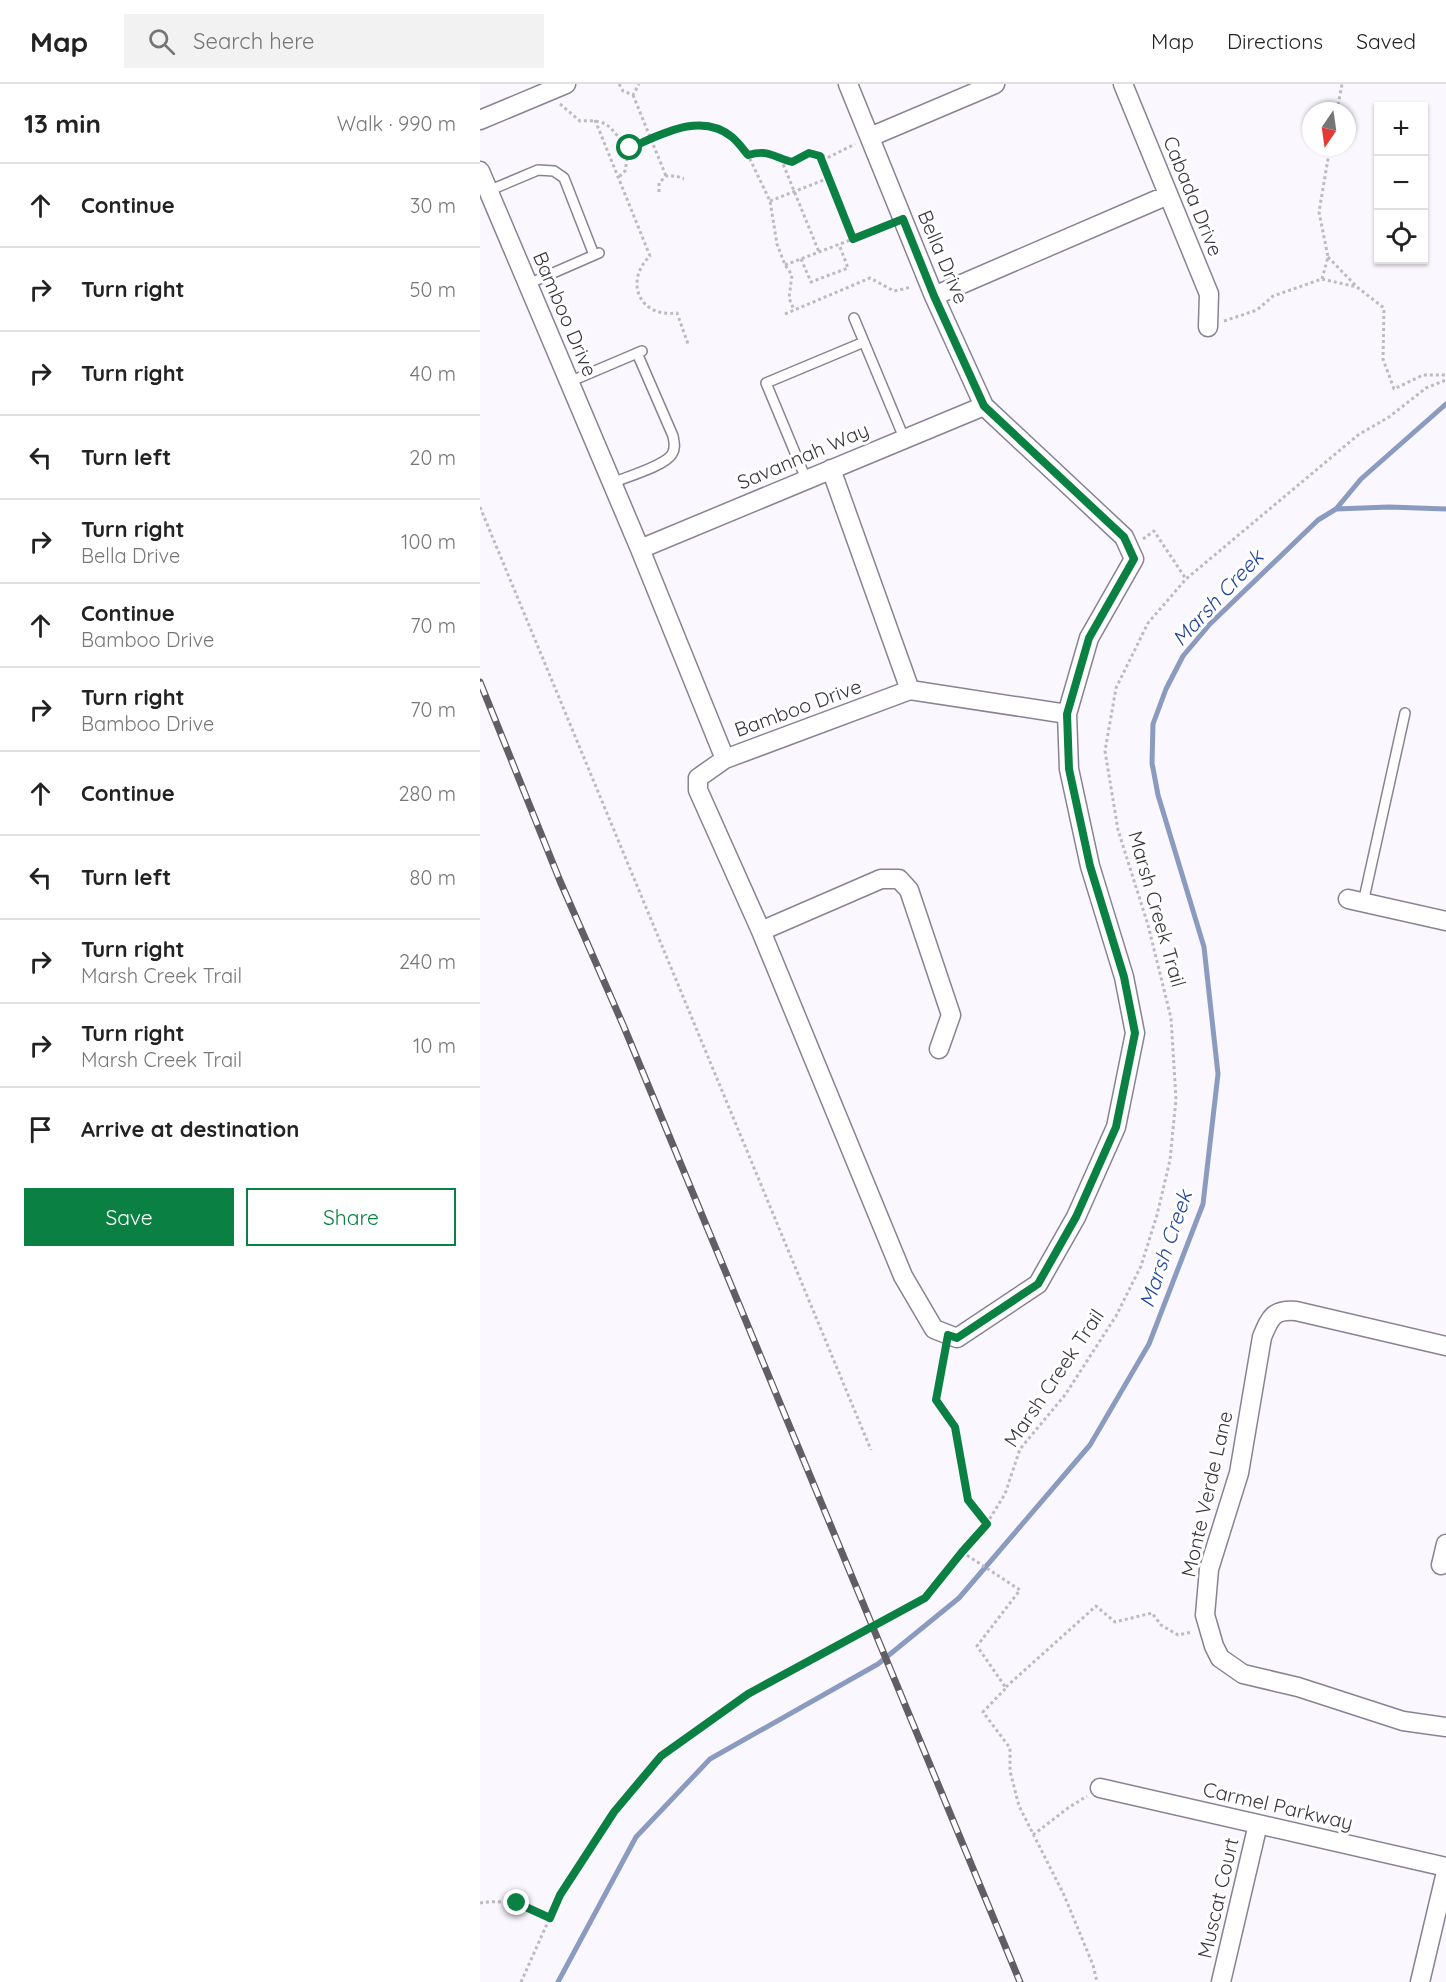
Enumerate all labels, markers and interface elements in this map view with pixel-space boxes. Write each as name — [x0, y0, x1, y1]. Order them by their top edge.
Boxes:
search box — [124, 14, 544, 68]
text: Map — [30, 24, 88, 59]
icon: search — [145, 25, 178, 58]
text: Search here — [193, 27, 315, 55]
text: Map — [1151, 28, 1194, 54]
text: Directions — [1227, 28, 1323, 54]
text: Saved — [1356, 28, 1416, 54]
north arrow — [1302, 102, 1356, 156]
map controls — [1374, 102, 1428, 264]
button: + — [1374, 102, 1428, 156]
text: 13 min — [24, 107, 101, 140]
text: Walk · 990 m — [337, 111, 456, 136]
street label: Cabada Drive — [1158, 132, 1229, 259]
route start — [616, 134, 642, 160]
button: − — [1374, 156, 1428, 210]
icon: ahead — [24, 189, 57, 222]
text: Continue — [81, 191, 175, 219]
text: 30 m — [410, 193, 456, 218]
street label: Bella Drive — [913, 206, 974, 307]
button: locate — [1374, 210, 1428, 264]
street label: Bamboo Drive — [528, 248, 603, 380]
icon: right — [24, 273, 57, 306]
text: Turn right — [81, 275, 185, 303]
text: 50 m — [410, 277, 456, 302]
icon: right — [24, 357, 57, 390]
text: Turn right — [81, 359, 185, 387]
text: 40 m — [410, 361, 456, 386]
street label: Savannah Way — [733, 417, 872, 494]
icon: left — [24, 441, 57, 474]
text: Turn left — [81, 443, 171, 471]
text: 20 m — [409, 445, 456, 470]
text: Turn right — [81, 515, 185, 543]
icon: right — [24, 525, 57, 558]
text: 100 m — [401, 529, 456, 554]
text: Bella Drive — [81, 543, 180, 568]
water label: Marsh Creek — [1166, 543, 1270, 651]
text: Continue — [81, 599, 175, 627]
icon: ahead — [24, 609, 57, 642]
text: 70 m — [410, 613, 456, 638]
text: Bamboo Drive — [81, 627, 214, 652]
street label: Bamboo Drive — [731, 673, 865, 742]
text: Turn right — [81, 683, 185, 711]
icon: right — [24, 693, 57, 726]
text: 70 m — [410, 697, 456, 722]
text: Bamboo Drive — [81, 711, 214, 736]
icon: ahead — [24, 777, 57, 810]
text: Continue — [81, 779, 175, 807]
text: 280 m — [399, 781, 456, 806]
street label: Marsh Creek Trail — [1123, 828, 1192, 990]
icon: left — [24, 861, 57, 894]
text: Turn left — [81, 863, 171, 891]
text: 80 m — [410, 865, 456, 890]
text: Turn right — [81, 935, 185, 963]
icon: right — [24, 945, 57, 978]
text: 240 m — [399, 949, 456, 974]
text: Marsh Creek Trail — [81, 963, 242, 988]
text: Turn right — [81, 1019, 185, 1047]
icon: right — [24, 1029, 57, 1062]
text: 10 m — [413, 1033, 456, 1058]
text: Marsh Creek Trail — [81, 1047, 242, 1072]
icon: arrive — [24, 1113, 57, 1146]
text: Arrive at destination — [81, 1115, 299, 1143]
water label: Marsh Creek — [1133, 1185, 1198, 1311]
button: Save — [24, 1188, 234, 1246]
button: Share — [246, 1188, 456, 1246]
street label: Marsh Creek Trail — [998, 1304, 1109, 1451]
street label: Monte Verde Lane — [1175, 1408, 1238, 1579]
street label: Carmel Parkway — [1201, 1776, 1356, 1835]
street label: Muscat Court — [1191, 1835, 1244, 1961]
route end — [503, 1889, 529, 1915]

